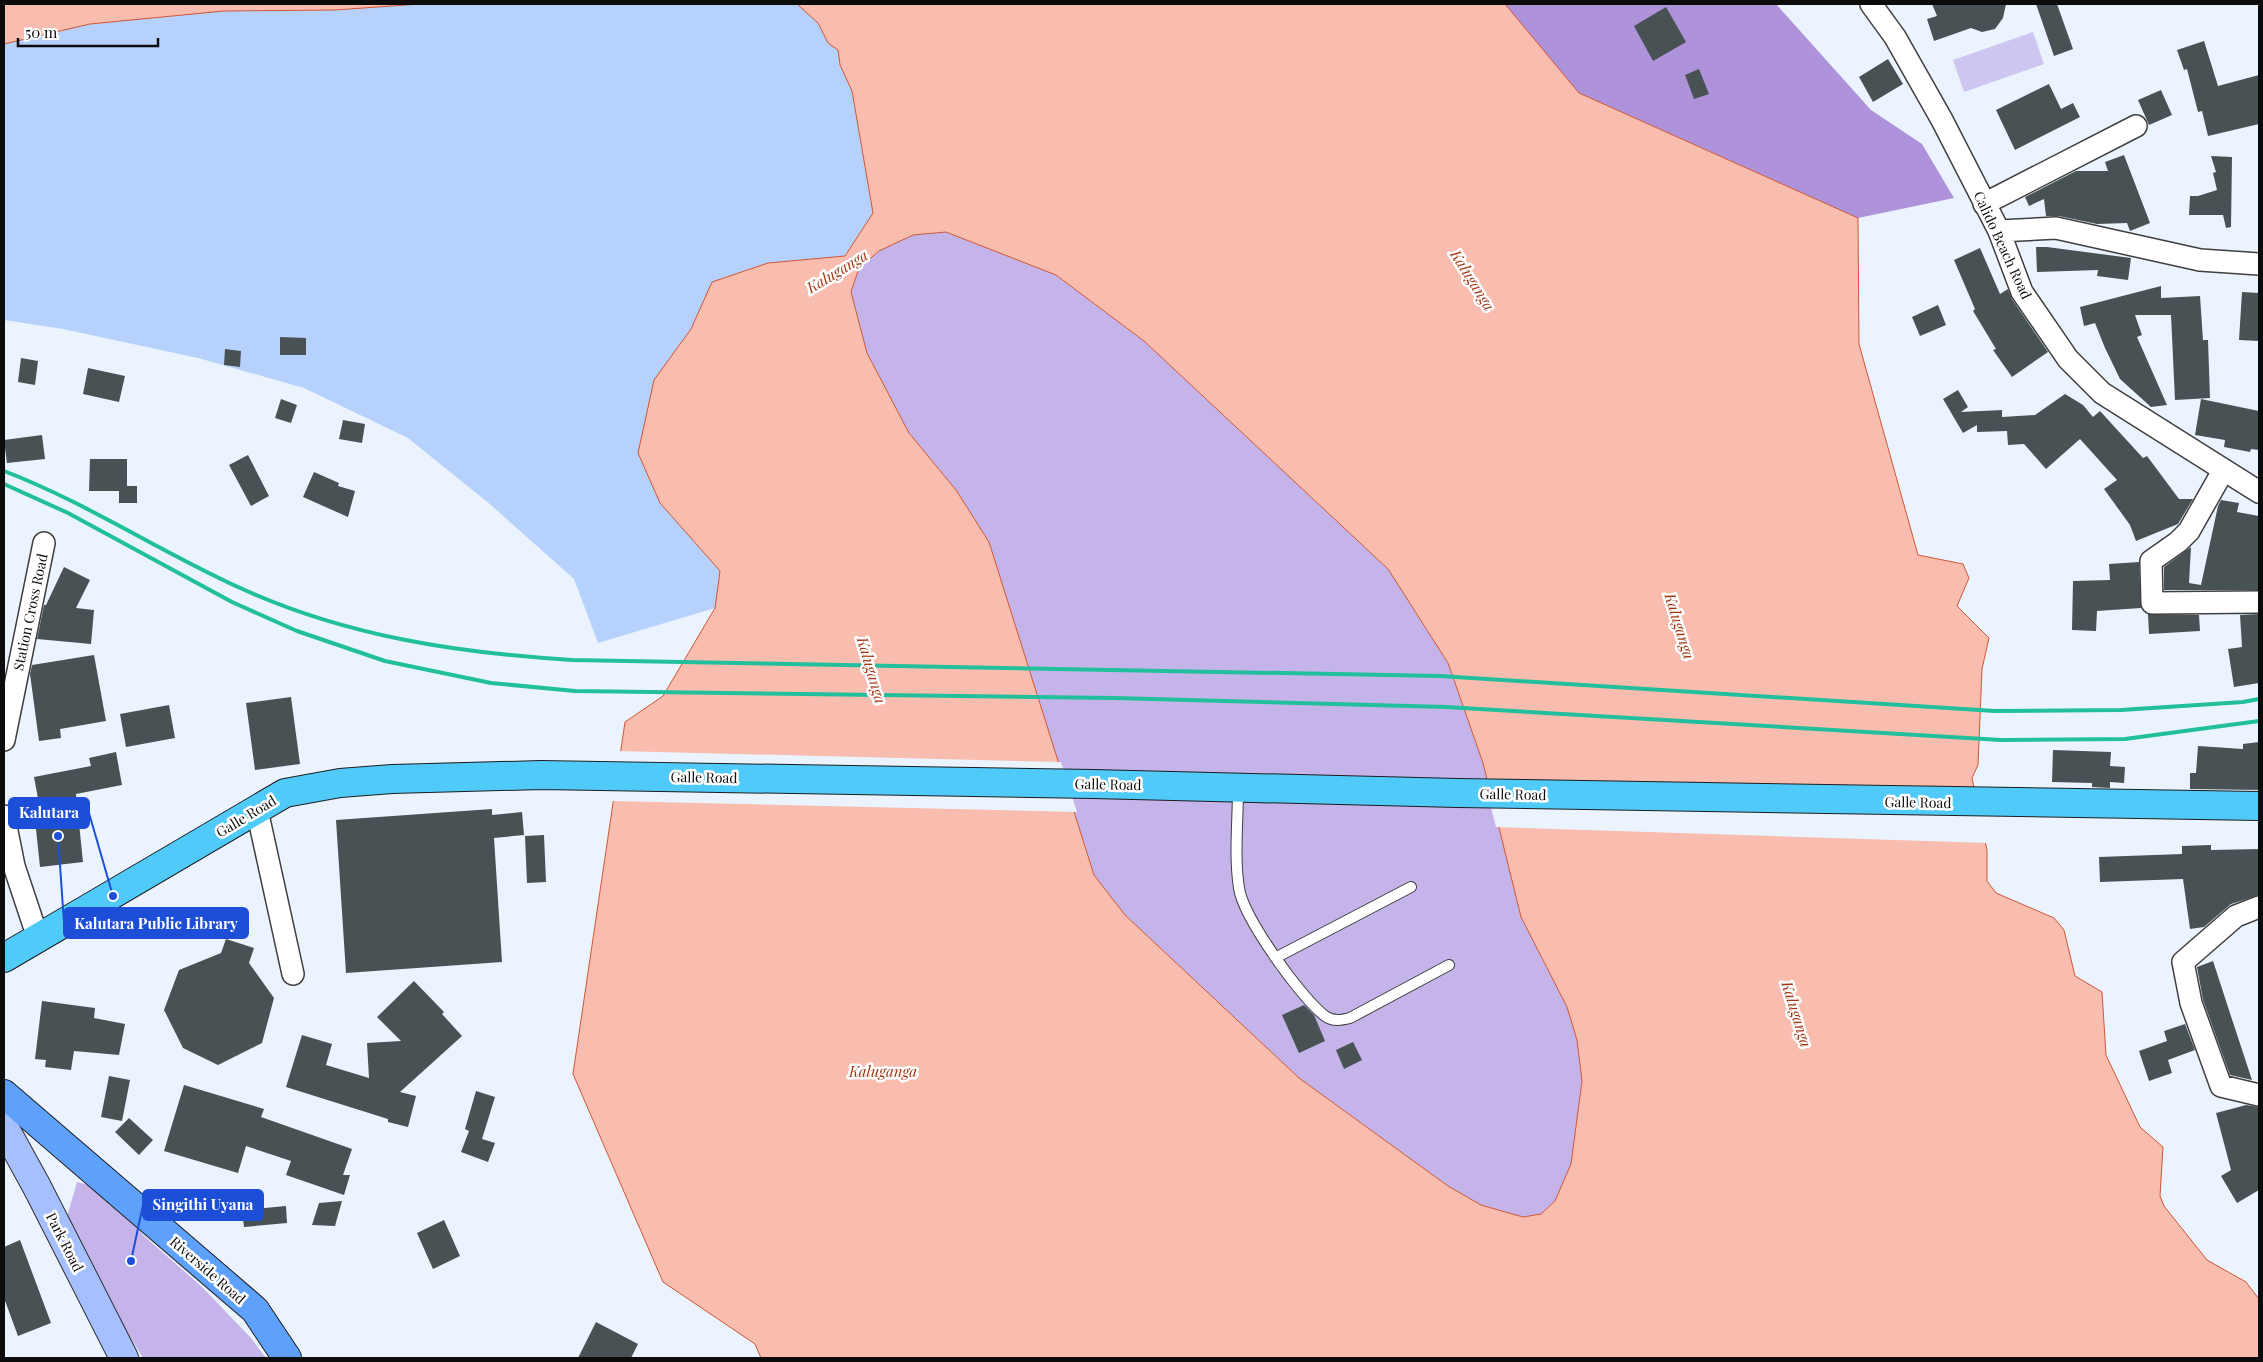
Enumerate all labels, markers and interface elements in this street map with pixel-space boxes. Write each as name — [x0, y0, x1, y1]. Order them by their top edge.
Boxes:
scale bar — [18, 15, 158, 47]
text: 50 m — [25, 22, 58, 42]
street label: Calido Beach Road — [1970, 188, 2036, 302]
water label: Kaluganga — [802, 245, 872, 298]
water label: Kaluganga — [1446, 245, 1500, 314]
street label: Station Cross Road — [8, 552, 52, 672]
water label: Kaluganga — [1660, 590, 1700, 662]
water label: Kaluganga — [853, 634, 891, 706]
street label: Galle Road — [670, 767, 738, 787]
street label: Galle Road — [1074, 774, 1142, 794]
street label: Galle Road — [1479, 784, 1547, 804]
street label: Galle Road — [212, 791, 280, 841]
street label: Galle Road — [1884, 792, 1952, 812]
callout: Kalutara — [9, 798, 89, 828]
text: Kalutara — [19, 802, 79, 822]
callout: Kalutara Public Library — [64, 908, 248, 938]
text: Kalutara Public Library — [74, 913, 238, 933]
water label: Kaluganga — [1777, 978, 1817, 1050]
water label: Kaluganga — [848, 1061, 917, 1081]
callout: Singithi Uyana — [143, 1190, 263, 1220]
text: Singithi Uyana — [153, 1194, 254, 1214]
street label: Park Road — [42, 1209, 88, 1275]
street label: Riverside Road — [166, 1232, 250, 1308]

